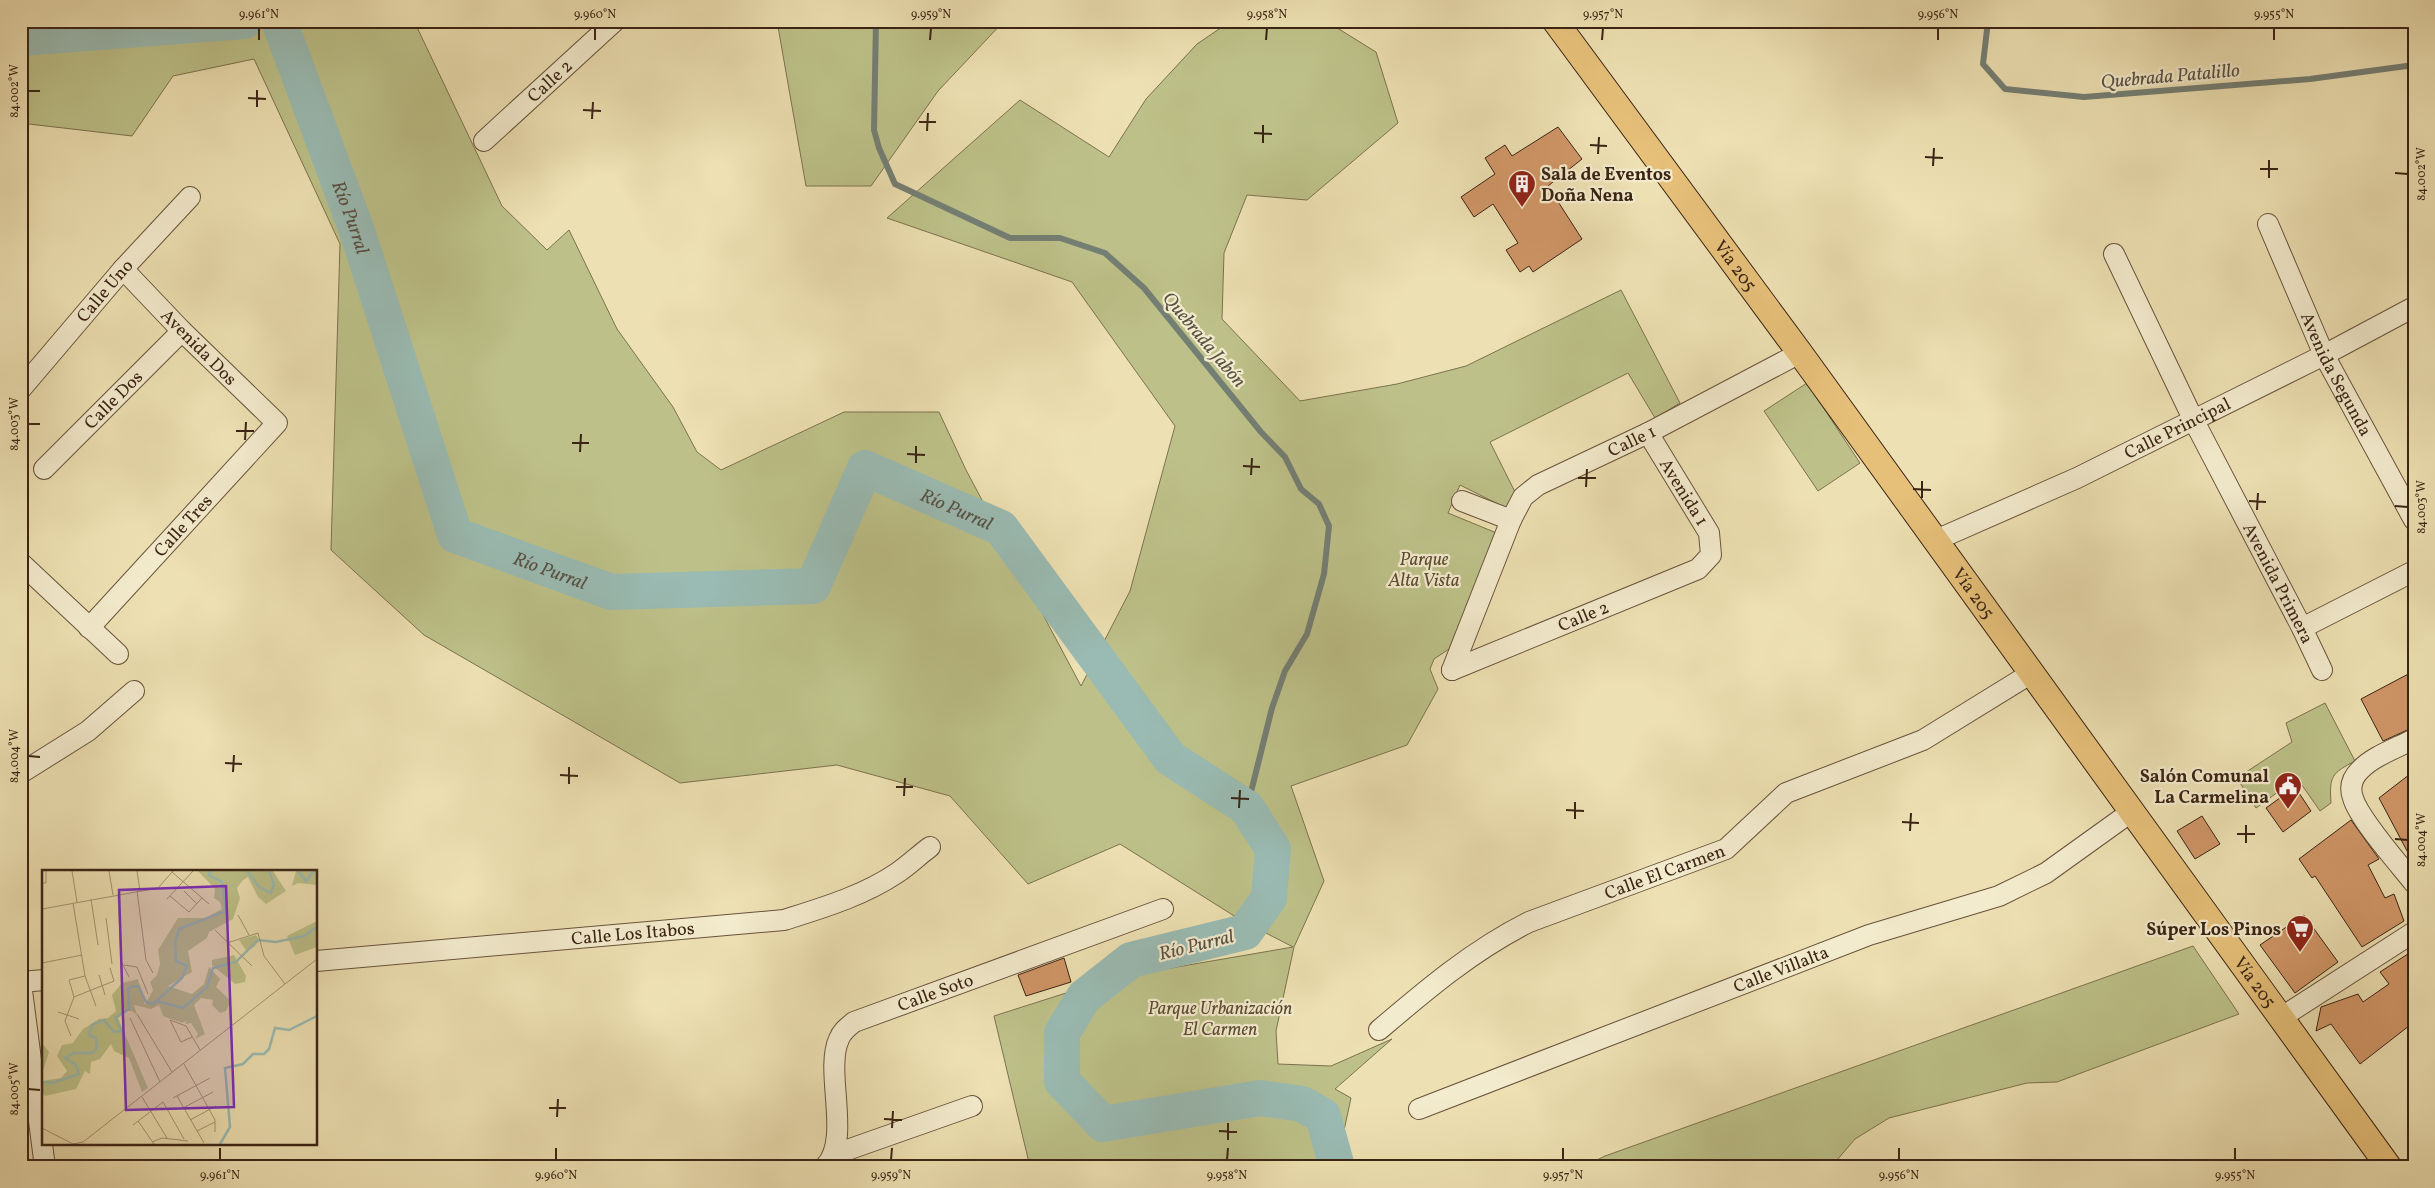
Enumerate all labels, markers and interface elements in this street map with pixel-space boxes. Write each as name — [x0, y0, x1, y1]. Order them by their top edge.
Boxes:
text: 9.961°N — [239, 7, 279, 23]
text: 9.960°N — [574, 7, 616, 23]
text: 9.959°N — [911, 7, 951, 23]
text: 9.958°N — [1247, 7, 1287, 23]
text: 9.957°N — [1583, 7, 1623, 23]
text: 9.956°N — [1918, 7, 1958, 23]
text: 9.955°N — [2254, 7, 2294, 23]
street label: Calle 2 — [523, 55, 579, 109]
water label: Quebrada Patalillo — [2100, 58, 2241, 96]
text: 84.002°W — [7, 64, 23, 118]
text: 84.002°W — [2414, 147, 2430, 201]
place label: Sala de Eventos Doña Nena — [1541, 163, 1671, 209]
building icon: Sala de Eventos Doña Nena — [1507, 169, 1537, 208]
water label: Río Purral — [324, 177, 375, 258]
street label: Vía 205 — [1707, 236, 1762, 297]
street label: Calle Uno — [72, 254, 140, 329]
water label: Quebrada Jabón — [1156, 287, 1251, 394]
street label: Avenida Dos — [154, 304, 242, 392]
street label: Avenida Segunda — [2293, 309, 2377, 441]
street label: Calle Dos — [79, 366, 149, 436]
street label: Calle Principal — [2120, 392, 2235, 466]
text: 84.003°W — [7, 397, 23, 451]
street label: Calle 1 — [1604, 420, 1661, 464]
street label: Avenida 1 — [1652, 454, 1713, 531]
text: 84.003°W — [2414, 480, 2430, 534]
water label: Río Purral — [916, 483, 997, 538]
street label: Calle Tres — [149, 490, 219, 563]
street label: Avenida Primera — [2235, 519, 2319, 648]
water label: Río Purral — [509, 546, 590, 597]
park label: Parque Alta Vista — [1388, 548, 1459, 594]
street label: Vía 205 — [1945, 563, 2000, 625]
street label: Calle 2 — [1555, 596, 1613, 639]
text: 84.004°W — [7, 729, 23, 783]
place label: Salón Comunal La Carmelina — [2140, 765, 2269, 811]
public building icon: Salón Comunal La Carmelina — [2273, 771, 2303, 810]
text: 84.004°W — [2414, 813, 2430, 867]
street label: Calle El Carmen — [1601, 839, 1729, 907]
inset map — [42, 870, 318, 1146]
supermarket icon: Súper Los Pinos — [2285, 914, 2315, 953]
street label: Calle Los Itabos — [570, 917, 696, 953]
place label: Súper Los Pinos — [2146, 918, 2281, 943]
water label: Río Purral — [1156, 924, 1237, 968]
street label: Calle Villalta — [1730, 941, 1833, 1000]
street label: Vía 205 — [2227, 952, 2281, 1014]
street label: Calle Soto — [894, 968, 977, 1019]
park label: Parque Urbanización El Carmen — [1148, 997, 1292, 1043]
text: 84.005°W — [7, 1062, 23, 1116]
text: 9.961°N — [200, 1168, 240, 1184]
text: 9.960°N — [535, 1168, 577, 1184]
text: 9.959°N — [871, 1168, 911, 1184]
text: 9.958°N — [1207, 1168, 1247, 1184]
text: 9.957°N — [1543, 1168, 1583, 1184]
text: 9.956°N — [1879, 1168, 1919, 1184]
text: 9.955°N — [2215, 1168, 2255, 1184]

